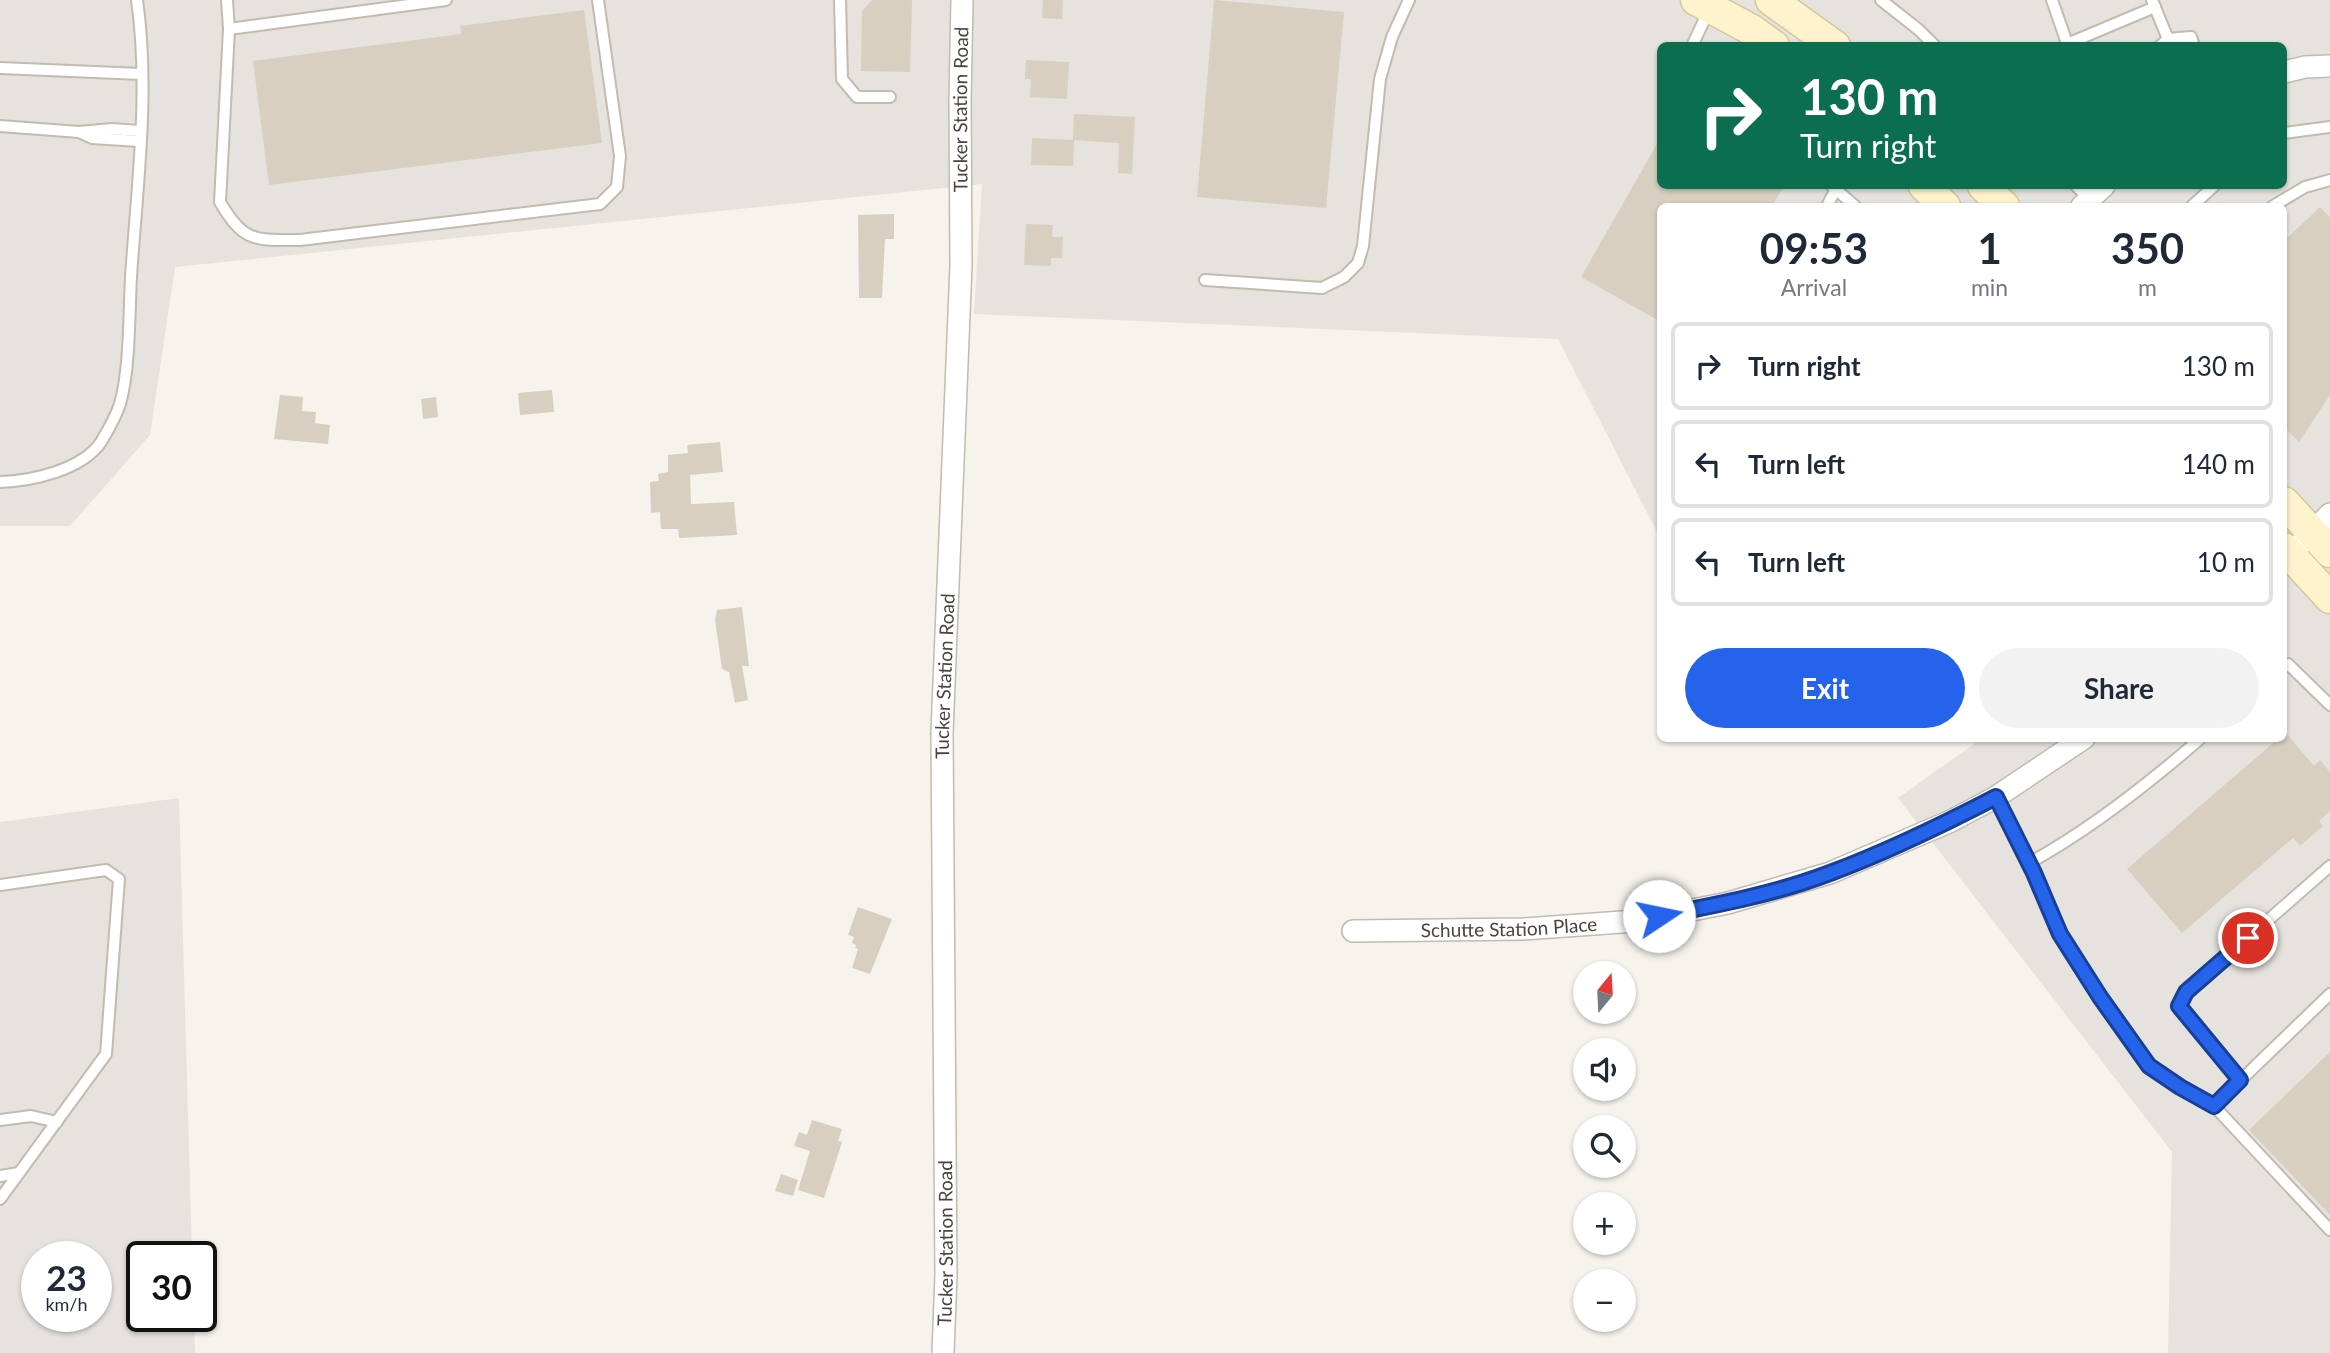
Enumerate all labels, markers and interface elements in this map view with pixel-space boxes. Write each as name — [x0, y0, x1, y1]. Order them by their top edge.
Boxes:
street label: Tucker Station Road — [948, 26, 972, 192]
text: 130 m — [1800, 67, 1938, 125]
icon: right — [1685, 70, 1776, 161]
text: Turn right — [1800, 126, 1936, 165]
text: 09:53 — [1760, 223, 1868, 273]
text: 1 — [1977, 223, 2002, 273]
text: 350 — [2111, 223, 2184, 273]
text: Arrival — [1781, 273, 1847, 301]
text: min — [1971, 273, 2008, 301]
text: m — [2138, 273, 2157, 301]
icon: right — [1689, 347, 1727, 385]
text: Turn right — [1748, 350, 1861, 382]
text: 130 m — [2182, 350, 2255, 382]
icon: left — [1689, 445, 1727, 483]
text: Turn left — [1748, 448, 1845, 480]
text: 140 m — [2182, 448, 2255, 480]
icon: left — [1689, 543, 1727, 581]
text: Turn left — [1748, 546, 1845, 578]
text: 10 m — [2197, 546, 2255, 578]
street label: Tucker Station Road — [930, 593, 959, 759]
button: Exit — [1685, 648, 1965, 728]
button: Share — [1979, 648, 2259, 728]
position arrow — [1622, 879, 1696, 953]
pin — [2218, 908, 2278, 968]
street label: Schutte Station Place — [1421, 912, 1598, 941]
icon: arrive — [2229, 919, 2267, 957]
north arrow — [1573, 961, 1636, 1024]
map controls — [1573, 961, 1636, 1332]
button: sound — [1573, 1038, 1636, 1101]
button: search — [1573, 1115, 1636, 1178]
street label: Tucker Station Road — [932, 1160, 957, 1326]
button: + — [1573, 1192, 1636, 1255]
speed limit sign: 30 — [126, 1241, 217, 1332]
text: 23 — [46, 1256, 87, 1298]
button: − — [1573, 1269, 1636, 1332]
text: km/h — [45, 1293, 88, 1315]

